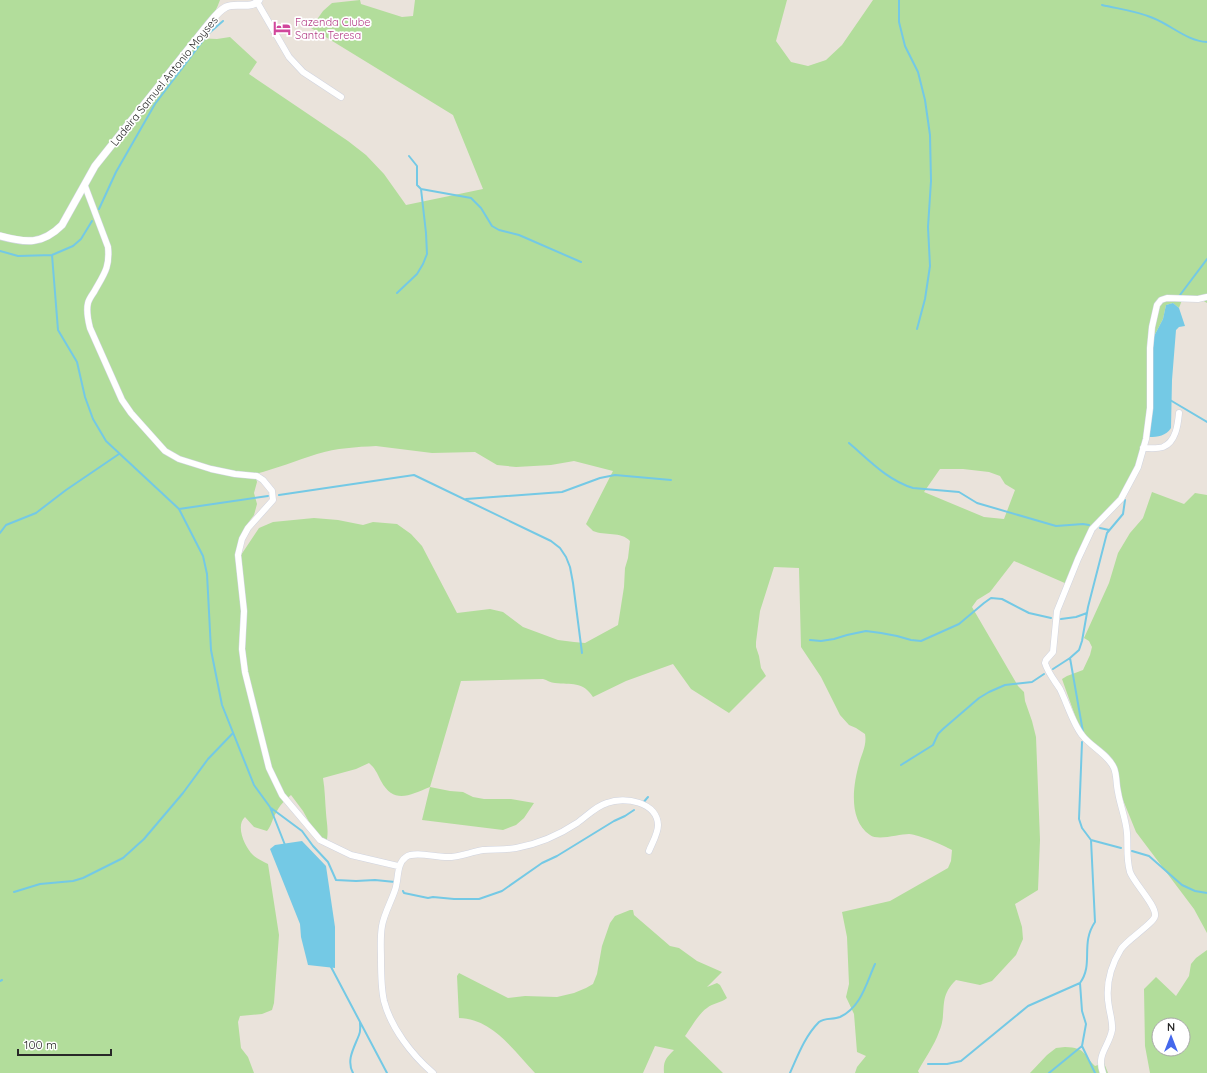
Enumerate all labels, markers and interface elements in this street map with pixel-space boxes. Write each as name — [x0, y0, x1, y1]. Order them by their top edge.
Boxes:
street label: Ladeira Samuel Antonio Moyses — [107, 13, 221, 149]
place label: Fazenda Clube Santa Teresa — [295, 15, 371, 42]
hotel icon: Fazenda Clube Santa Teresa — [272, 18, 292, 38]
north arrow — [1151, 1017, 1191, 1057]
text: N — [1167, 1020, 1175, 1034]
scale bar — [18, 1031, 111, 1057]
text: 100 m — [24, 1037, 57, 1052]

